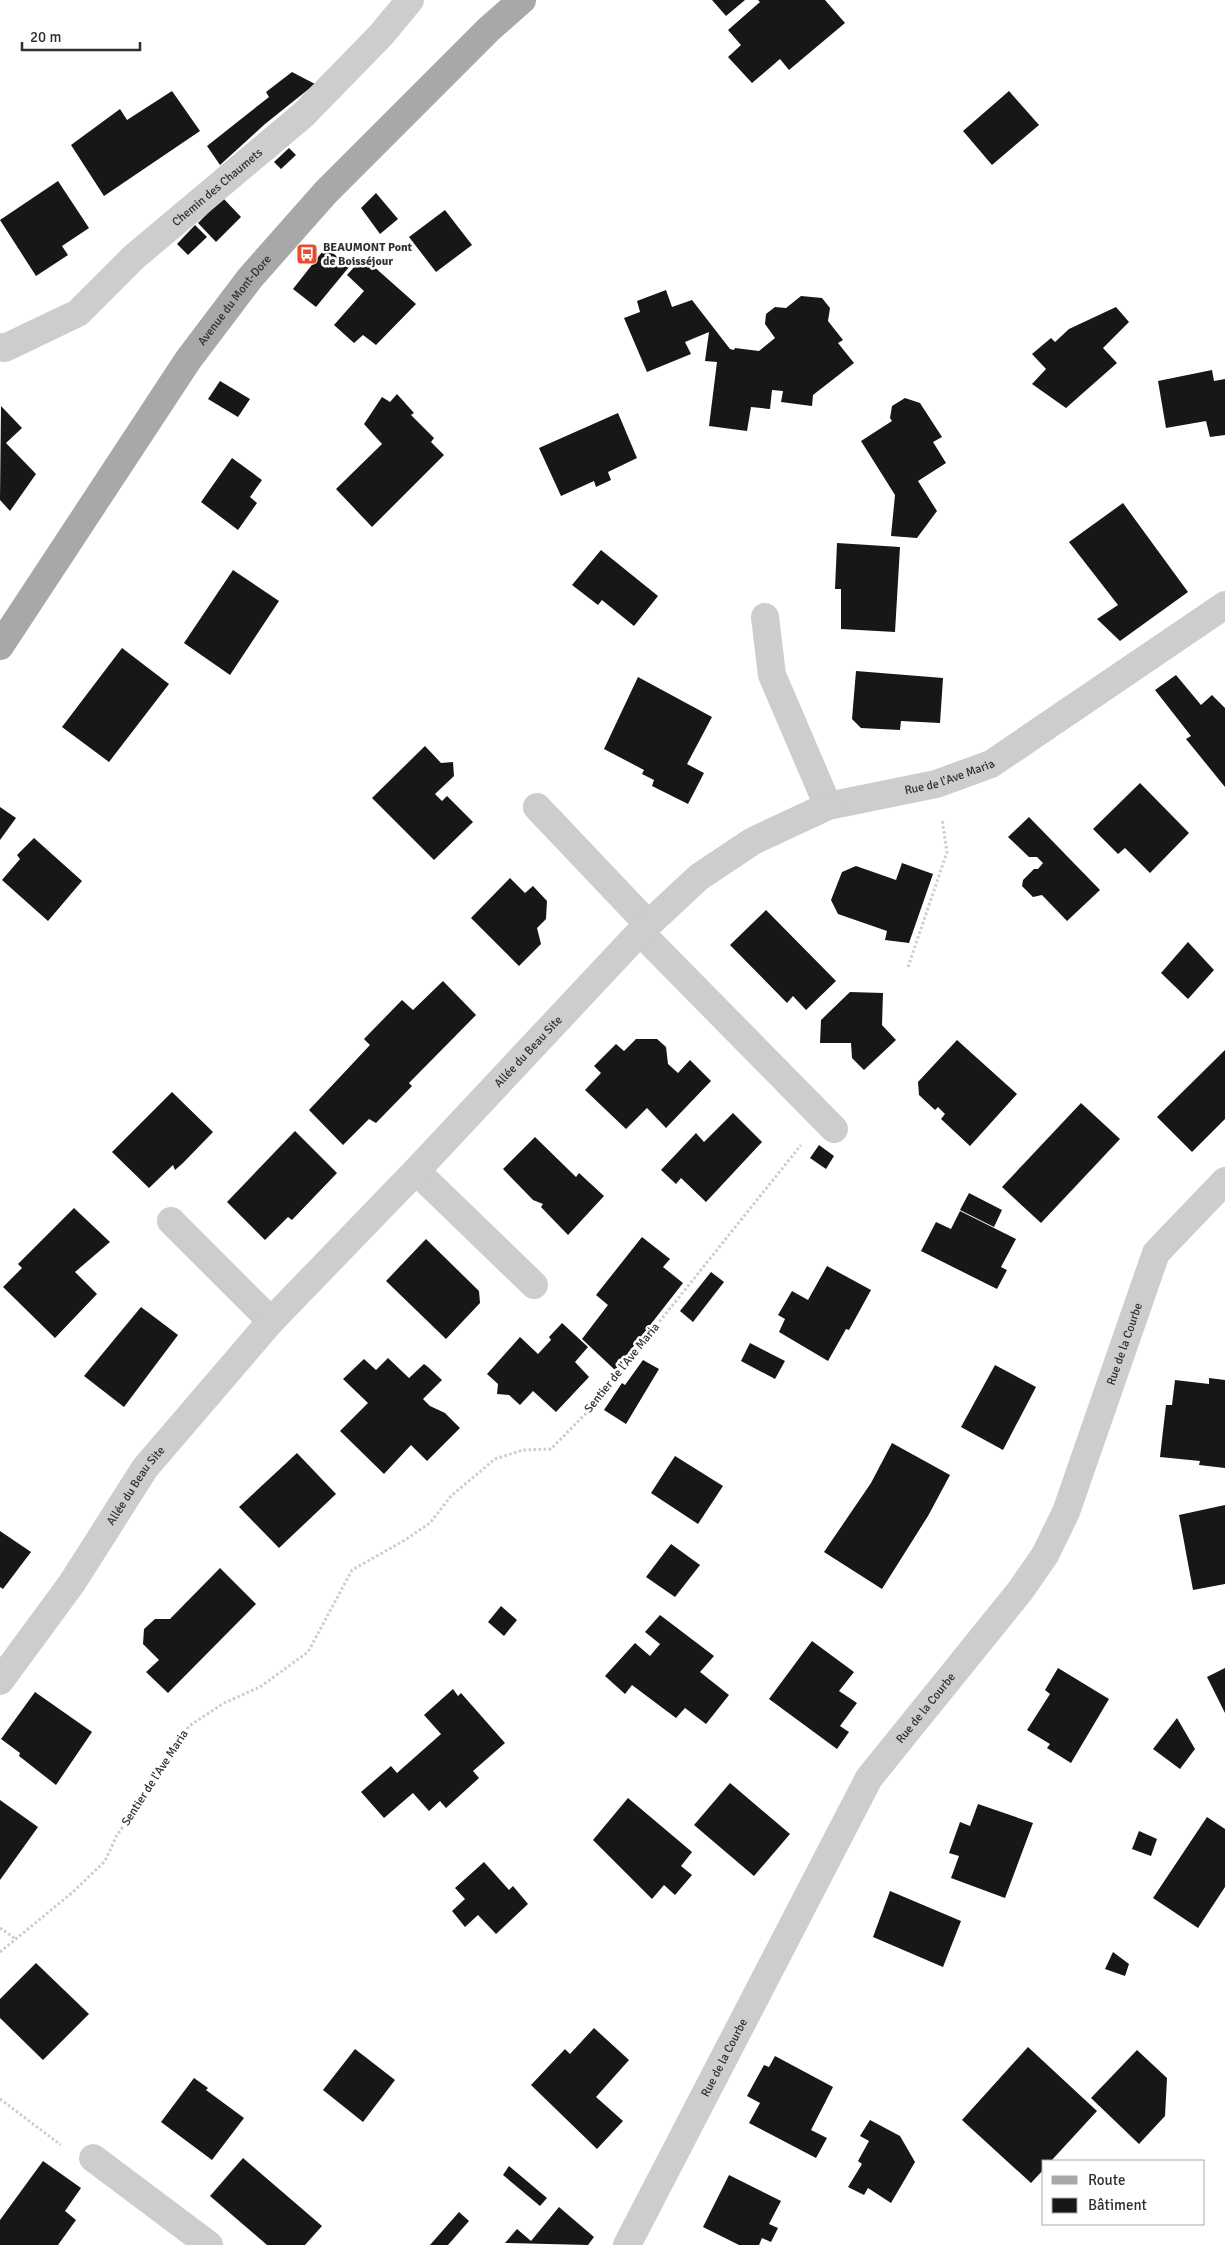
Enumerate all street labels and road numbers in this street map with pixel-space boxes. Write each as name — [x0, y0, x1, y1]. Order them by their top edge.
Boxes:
street label: Chemin des Chaumets — [169, 145, 266, 229]
street label: Avenue du Mont-Dore — [194, 252, 274, 348]
street label: Rue de l'Ave Maria — [903, 756, 998, 798]
street label: Allée du Beau Site — [491, 1012, 565, 1090]
street label: Rue de la Courbe — [1103, 1301, 1146, 1387]
street label: Sentier de l'Ave Maria — [581, 1320, 663, 1416]
street label: Allée du Beau Site — [103, 1443, 168, 1528]
street label: Rue de la Courbe — [893, 1670, 958, 1746]
street label: Sentier de l'Ave Maria — [118, 1727, 192, 1829]
street label: Rue de la Courbe — [698, 2016, 751, 2099]

